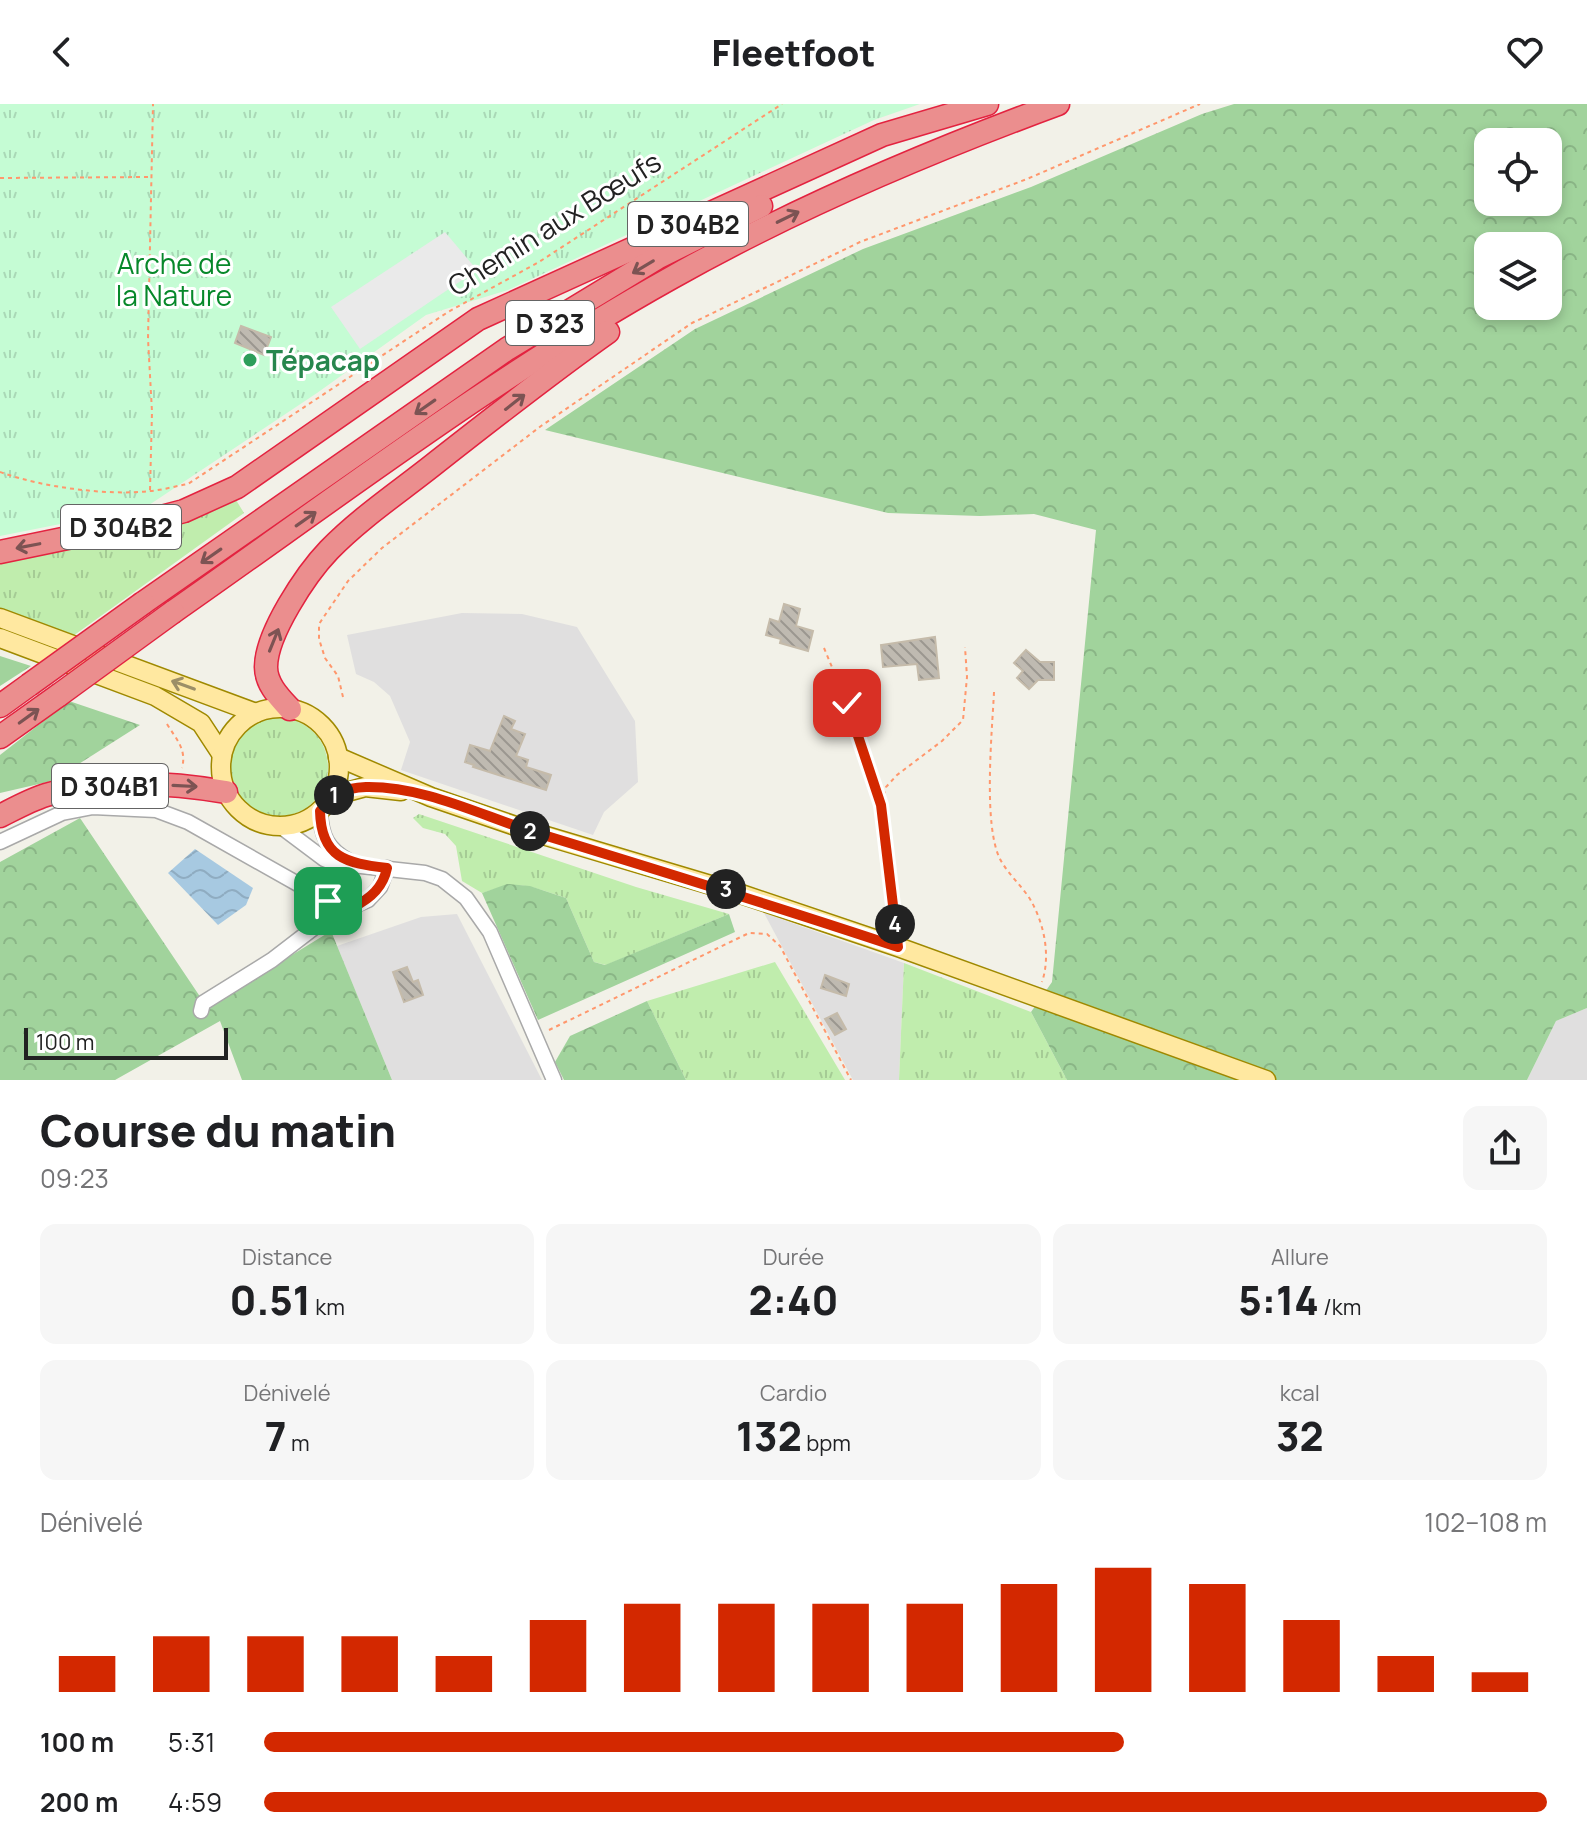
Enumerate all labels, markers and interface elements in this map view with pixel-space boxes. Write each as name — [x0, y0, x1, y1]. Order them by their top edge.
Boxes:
text: Fleetfoot — [712, 28, 875, 77]
icon: back — [40, 30, 84, 74]
icon: heart — [1503, 30, 1547, 74]
map controls — [1474, 128, 1562, 320]
button: locate — [1474, 128, 1562, 216]
street label: Chemin aux Bœufs — [440, 142, 668, 304]
road number: D 304B2 — [628, 202, 748, 246]
one-way arrow — [775, 209, 799, 225]
button: layers — [1474, 232, 1562, 320]
park label: Arche de la Nature — [116, 244, 232, 314]
one-way arrow — [632, 259, 655, 275]
road number: D 323 — [506, 301, 594, 345]
place label: Tépacap — [266, 341, 380, 379]
marker: Tépacap — [241, 351, 259, 369]
one-way arrow — [504, 393, 525, 410]
one-way arrow — [414, 399, 436, 415]
road number: D 304B2 — [61, 505, 181, 549]
one-way arrow — [294, 511, 316, 527]
one-way arrow — [16, 539, 41, 554]
one-way arrow — [201, 548, 223, 564]
one-way arrow — [268, 628, 282, 653]
pin — [813, 669, 881, 737]
one-way arrow — [171, 677, 196, 692]
icon: check — [825, 681, 869, 725]
one-way arrow — [18, 708, 40, 724]
road number: D 304B1 — [52, 764, 168, 808]
pin: 1 — [314, 775, 354, 815]
one-way arrow — [171, 779, 198, 794]
text: 1 — [329, 780, 339, 810]
pin: 2 — [510, 811, 550, 851]
text: 2 — [523, 816, 537, 846]
pin — [294, 867, 362, 935]
pin: 3 — [706, 869, 746, 909]
text: 3 — [720, 874, 732, 904]
icon: arrive — [306, 879, 350, 923]
pin: 4 — [875, 904, 915, 944]
text: 4 — [888, 909, 902, 939]
scale bar — [24, 1024, 228, 1060]
text: 100 m — [36, 1027, 94, 1057]
text: Course du matin — [40, 1100, 396, 1160]
button: share — [1463, 1106, 1547, 1190]
text: 09:23 — [40, 1160, 109, 1196]
text: Distance — [242, 1242, 332, 1272]
text: Durée — [763, 1242, 824, 1272]
text: Allure — [1271, 1242, 1329, 1272]
text: 0.51 — [229, 1272, 311, 1327]
text: 2:40 — [748, 1272, 838, 1327]
text: 5:14 — [1238, 1272, 1319, 1327]
text: km — [311, 1292, 345, 1322]
text: /km — [1319, 1292, 1361, 1322]
text: Dénivelé — [244, 1378, 331, 1408]
text: Cardio — [760, 1378, 827, 1408]
text: kcal — [1280, 1378, 1320, 1408]
text: 7 — [265, 1408, 287, 1463]
text: 132 — [736, 1408, 802, 1463]
text: 32 — [1276, 1408, 1324, 1463]
text: m — [287, 1428, 310, 1458]
text: bpm — [802, 1428, 851, 1458]
text: Dénivelé — [40, 1504, 143, 1540]
text: 102–108 m — [1424, 1504, 1547, 1540]
text: 100 m — [40, 1724, 114, 1760]
text: 5:31 — [168, 1724, 215, 1760]
text: 200 m — [40, 1784, 118, 1820]
text: 4:59 — [168, 1784, 222, 1820]

